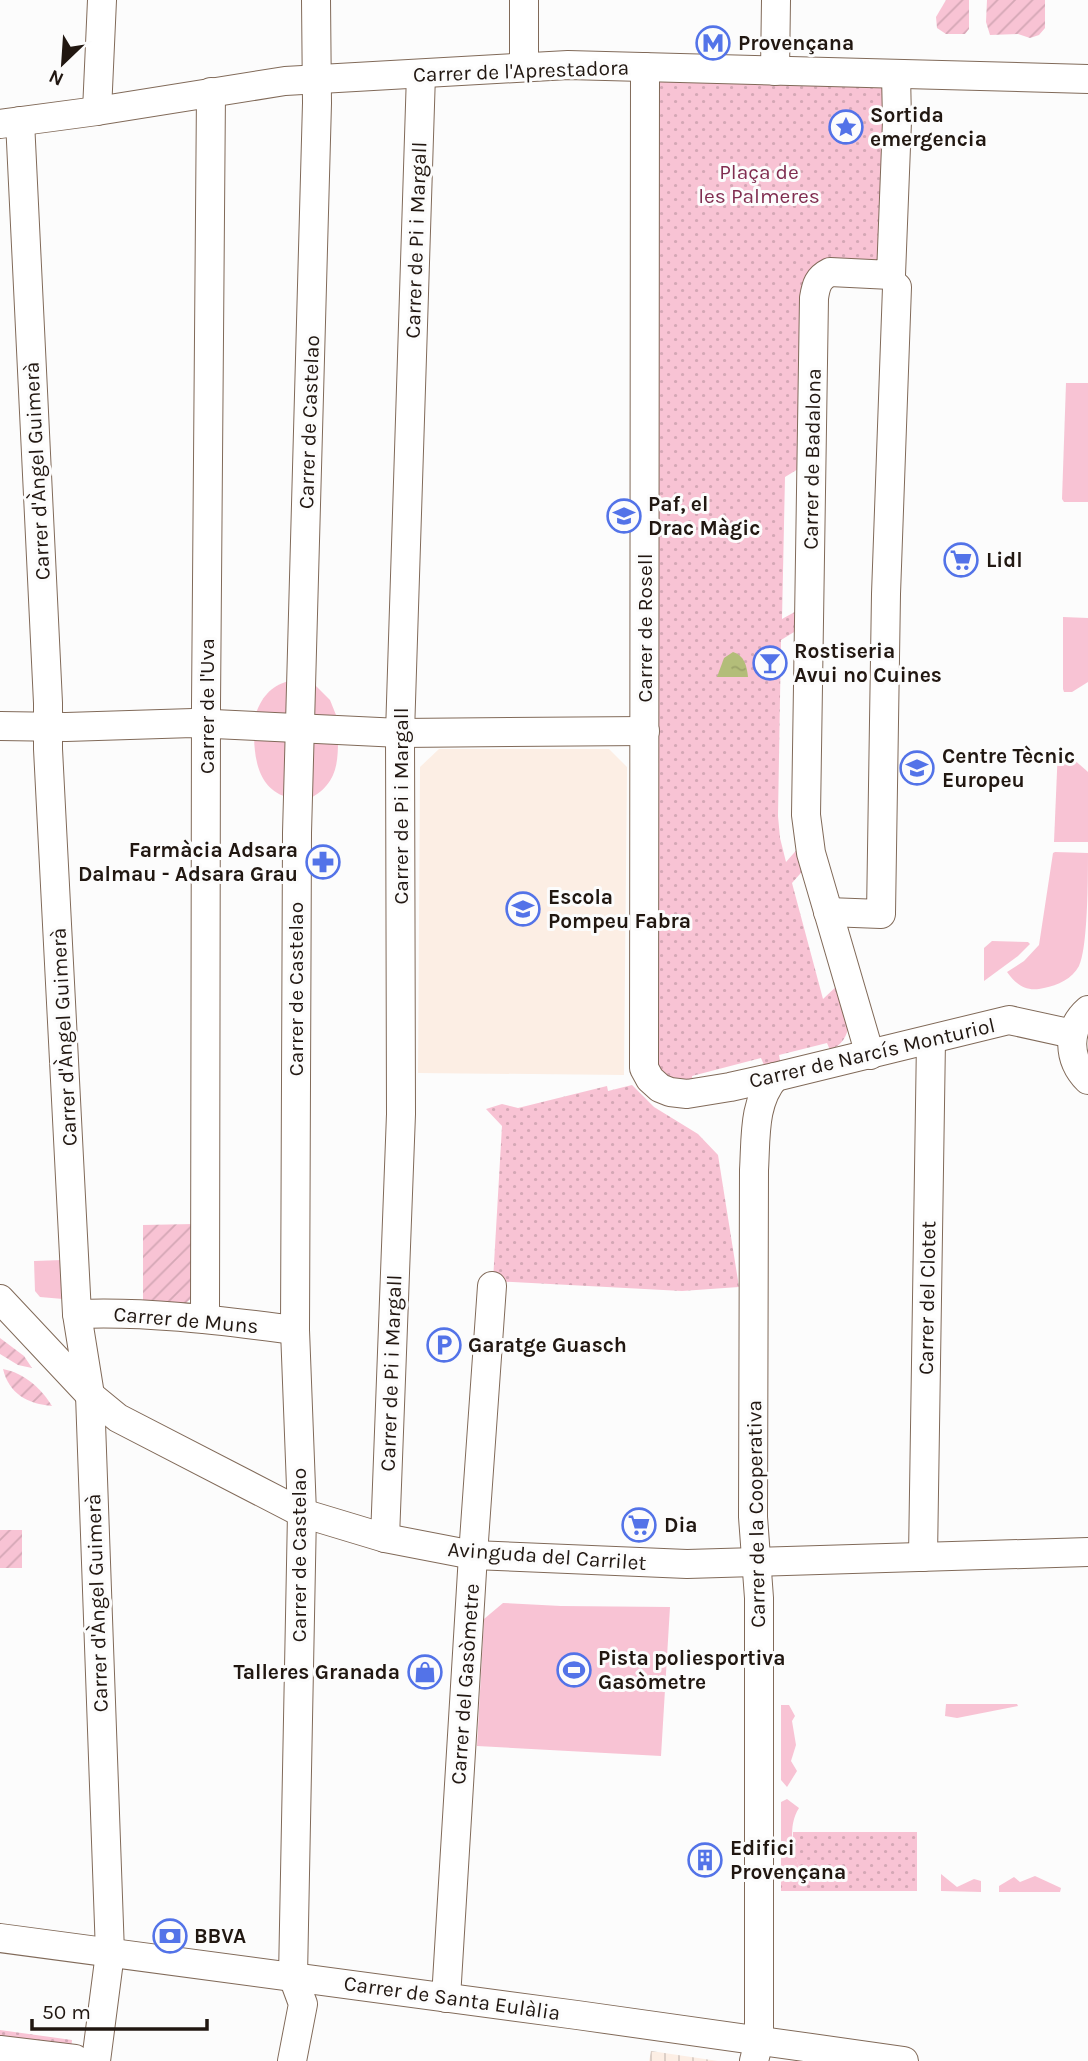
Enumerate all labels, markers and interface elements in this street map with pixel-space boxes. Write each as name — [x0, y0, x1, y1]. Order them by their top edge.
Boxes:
metro station icon: Provençana — [694, 24, 732, 62]
north arrow — [28, 28, 98, 98]
place label: Provençana — [738, 31, 854, 55]
street label: Carrer de l'Aprestadora — [413, 55, 629, 87]
text: N — [45, 65, 67, 90]
place label: Sortida emergencia — [870, 103, 987, 151]
place icon: Sortida emergencia — [827, 108, 865, 146]
street label: Carrer de Pi i Margall — [401, 141, 431, 339]
park label: Plaça de les Palmeres — [698, 160, 820, 208]
street label: Carrer de Castelao — [294, 335, 324, 509]
street label: Carrer d'Àngel Guimerà — [19, 361, 55, 581]
street label: Carrer de Badalona — [798, 368, 826, 550]
place label: Paf, el Drac Màgic — [648, 492, 760, 540]
school or university icon: Paf, el Drac Màgic — [605, 497, 643, 535]
supermarket icon: Lidl — [942, 541, 980, 579]
place label: Lidl — [986, 548, 1023, 572]
street label: Carrer de Rosell — [633, 553, 657, 703]
street label: Carrer de l'Uva — [195, 638, 219, 774]
place label: Rostiseria Avui no Cuines — [794, 639, 942, 687]
bar icon: Rostiseria Avui no Cuines — [751, 644, 789, 682]
street label: Carrer de Pi i Margall — [389, 707, 413, 905]
place label: Centre Tècnic Europeu — [942, 744, 1075, 792]
school or university icon: Centre Tècnic Europeu — [898, 749, 936, 787]
place label: Farmàcia Adsara Dalmau - Adsara Grau — [78, 838, 298, 886]
pharmacy icon: Farmàcia Adsara Dalmau - Adsara Grau — [304, 843, 342, 881]
place label: Escola Pompeu Fabra — [548, 885, 691, 933]
school or university icon: Escola Pompeu Fabra — [504, 890, 542, 928]
street label: Carrer de Castelao — [284, 902, 308, 1076]
street label: Carrer d'Àngel Guimerà — [46, 927, 82, 1147]
street label: Carrer de Narcís Monturiol — [747, 1013, 997, 1093]
street label: Carrer del Clotet — [914, 1221, 940, 1375]
street label: Carrer de Pi i Margall — [376, 1274, 406, 1472]
street label: Carrer de Muns — [113, 1302, 259, 1338]
parking icon: Garatge Guasch — [425, 1326, 463, 1364]
place label: Garatge Guasch — [468, 1333, 627, 1357]
street label: Carrer de la Cooperativa — [742, 1400, 770, 1628]
street label: Carrer de Castelao — [287, 1468, 311, 1642]
street label: Carrer d'Àngel Guimerà — [81, 1493, 113, 1713]
supermarket icon: Dia — [620, 1506, 658, 1544]
place label: Dia — [664, 1513, 698, 1537]
street label: Avinguda del Carrilet — [447, 1537, 647, 1575]
street label: Carrer del Gasòmetre — [446, 1583, 484, 1785]
place label: Pista poliesportiva Gasòmetre — [598, 1646, 786, 1694]
sports icon: Pista poliesportiva Gasòmetre — [555, 1651, 593, 1689]
shop icon: Talleres Granada — [406, 1653, 444, 1691]
place label: Talleres Granada — [234, 1660, 400, 1684]
place label: Edifici Provençana — [730, 1836, 846, 1884]
building icon: Edifici Provençana — [686, 1841, 724, 1879]
bank icon: BBVA — [151, 1917, 189, 1955]
place label: BBVA — [194, 1924, 246, 1948]
street label: Carrer de Santa Eulàlia — [342, 1971, 562, 2025]
scale bar — [32, 1988, 206, 2032]
text: 50 m — [42, 2000, 91, 2024]

